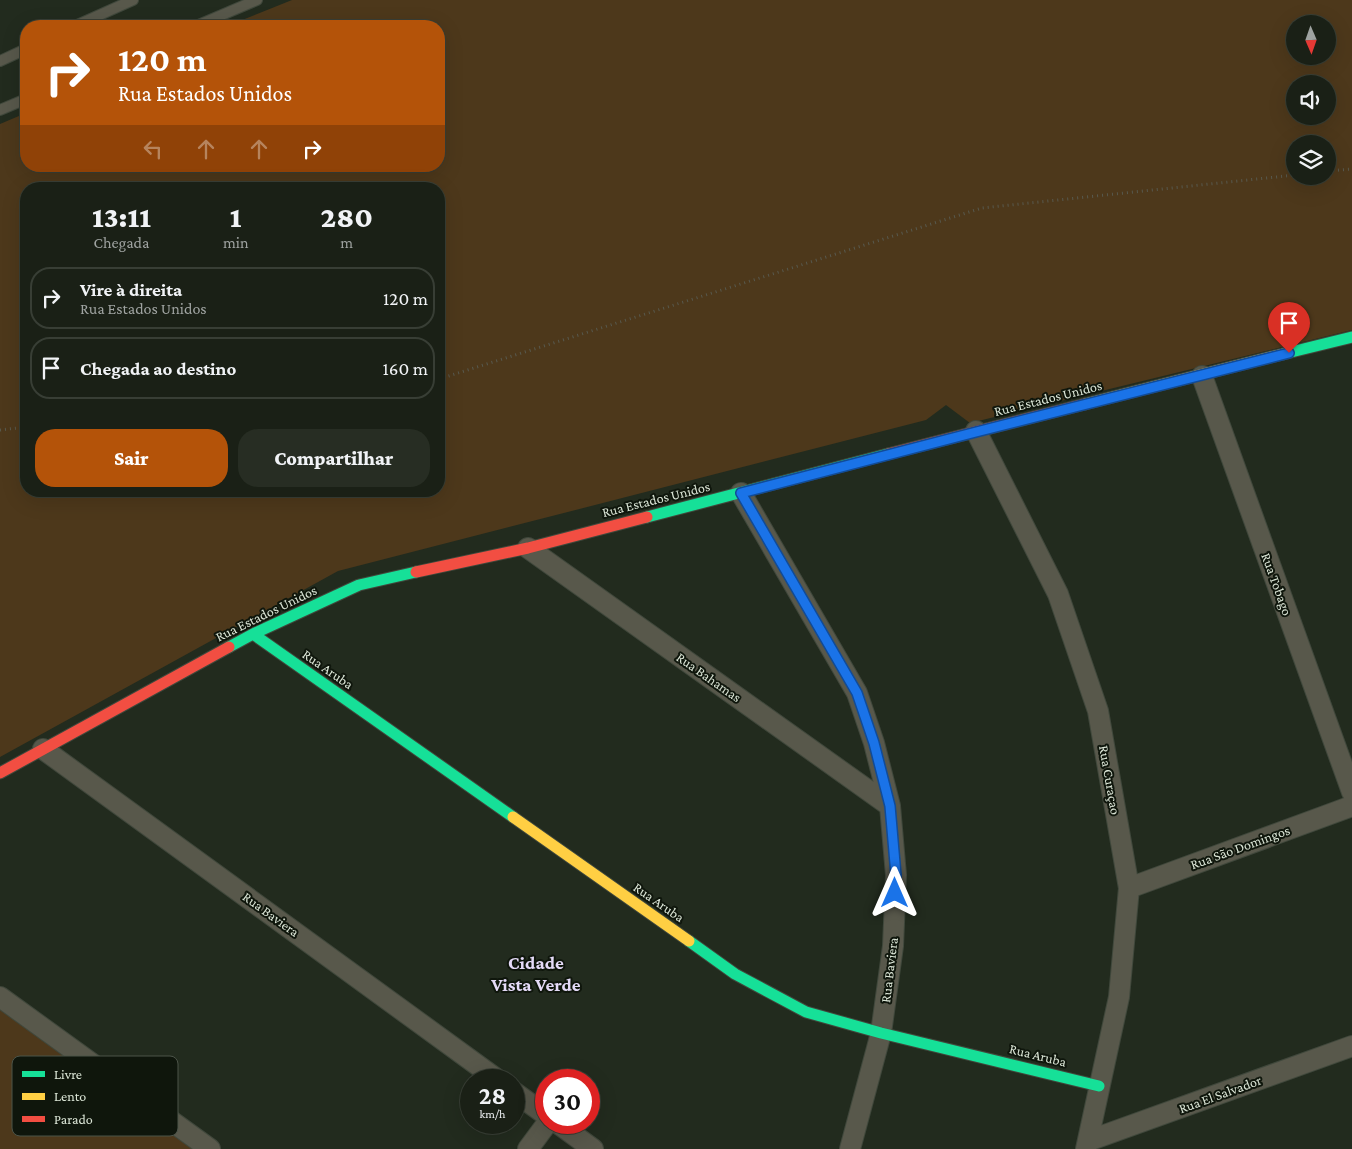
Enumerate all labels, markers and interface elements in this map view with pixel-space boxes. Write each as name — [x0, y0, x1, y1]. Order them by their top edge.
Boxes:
north arrow — [1286, 15, 1336, 65]
map controls — [1286, 15, 1336, 185]
icon: right — [35, 40, 100, 105]
text: 120 m — [118, 40, 207, 79]
button: sound — [1286, 75, 1336, 125]
text: Rua Estados Unidos — [118, 81, 292, 106]
icon: left — [139, 135, 167, 163]
icon: ahead — [192, 135, 220, 163]
icon: ahead — [245, 135, 273, 163]
icon: right — [298, 135, 326, 163]
button: layers — [1286, 135, 1336, 185]
text: 13:11 — [92, 200, 151, 233]
text: 1 — [230, 200, 242, 233]
text: 280 — [321, 200, 373, 233]
text: Chegada — [93, 234, 149, 251]
text: min — [223, 234, 249, 251]
text: m — [340, 234, 353, 251]
text: Vire à direita — [80, 279, 182, 300]
icon: right — [37, 284, 65, 312]
text: 120 m — [383, 288, 428, 309]
text: Rua Estados Unidos — [80, 300, 207, 317]
pin — [1268, 302, 1310, 353]
icon: arrive — [1275, 309, 1303, 337]
icon: arrive — [37, 354, 65, 382]
text: Chegada ao destino — [80, 358, 236, 379]
text: 160 m — [382, 358, 428, 379]
street label: Rua Estados Unidos — [992, 377, 1104, 419]
button: Sair — [35, 429, 228, 487]
button: Compartilhar — [238, 429, 430, 487]
street label: Rua Estados Unidos — [600, 478, 712, 520]
street label: Rua Tobago — [1258, 551, 1296, 618]
street label: Rua Estados Unidos — [213, 582, 319, 644]
street label: Rua Aruba — [300, 646, 357, 693]
street label: Rua Bahamas — [673, 649, 745, 705]
street label: Rua Curaçao — [1096, 744, 1124, 816]
street label: Rua São Domingos — [1188, 822, 1292, 872]
position arrow — [868, 866, 920, 918]
street label: Rua Aruba — [631, 879, 688, 926]
street label: Rua Baviera — [240, 888, 303, 940]
street label: Rua Baviera — [877, 936, 901, 1004]
district label: Cidade Vista Verde — [490, 952, 581, 995]
street label: Rua Aruba — [1008, 1040, 1069, 1070]
legend — [12, 1056, 178, 1136]
text: Livre — [54, 1066, 82, 1082]
speed limit sign: 30 — [535, 1069, 600, 1134]
street label: Rua El Salvador — [1176, 1072, 1264, 1116]
text: 28 — [479, 1082, 506, 1109]
text: Lento — [54, 1088, 86, 1104]
text: km/h — [480, 1107, 505, 1121]
text: Parado — [54, 1111, 93, 1127]

